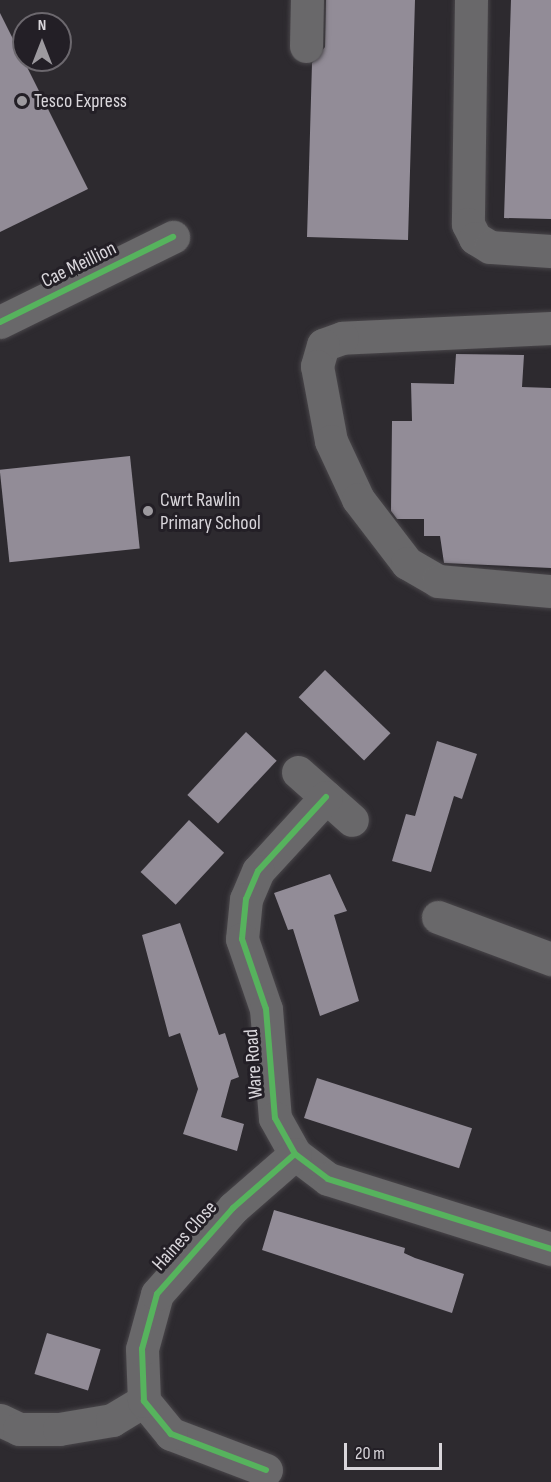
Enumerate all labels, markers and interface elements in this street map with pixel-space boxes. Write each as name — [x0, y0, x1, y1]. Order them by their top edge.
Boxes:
north arrow — [12, 12, 72, 72]
text: N — [38, 16, 46, 35]
place label: Tesco Express — [34, 89, 127, 113]
marker: Tesco Express — [15, 94, 29, 108]
street label: Cae Meillion — [38, 237, 120, 293]
place label: Cwrt Rawlin Primary School — [160, 488, 261, 535]
marker: Cwrt Rawlin Primary School — [141, 504, 155, 518]
street label: Ware Road — [240, 1028, 268, 1100]
street label: Haines Close — [147, 1196, 223, 1276]
scale bar — [347, 1431, 444, 1469]
text: 20 m — [355, 1443, 385, 1464]

